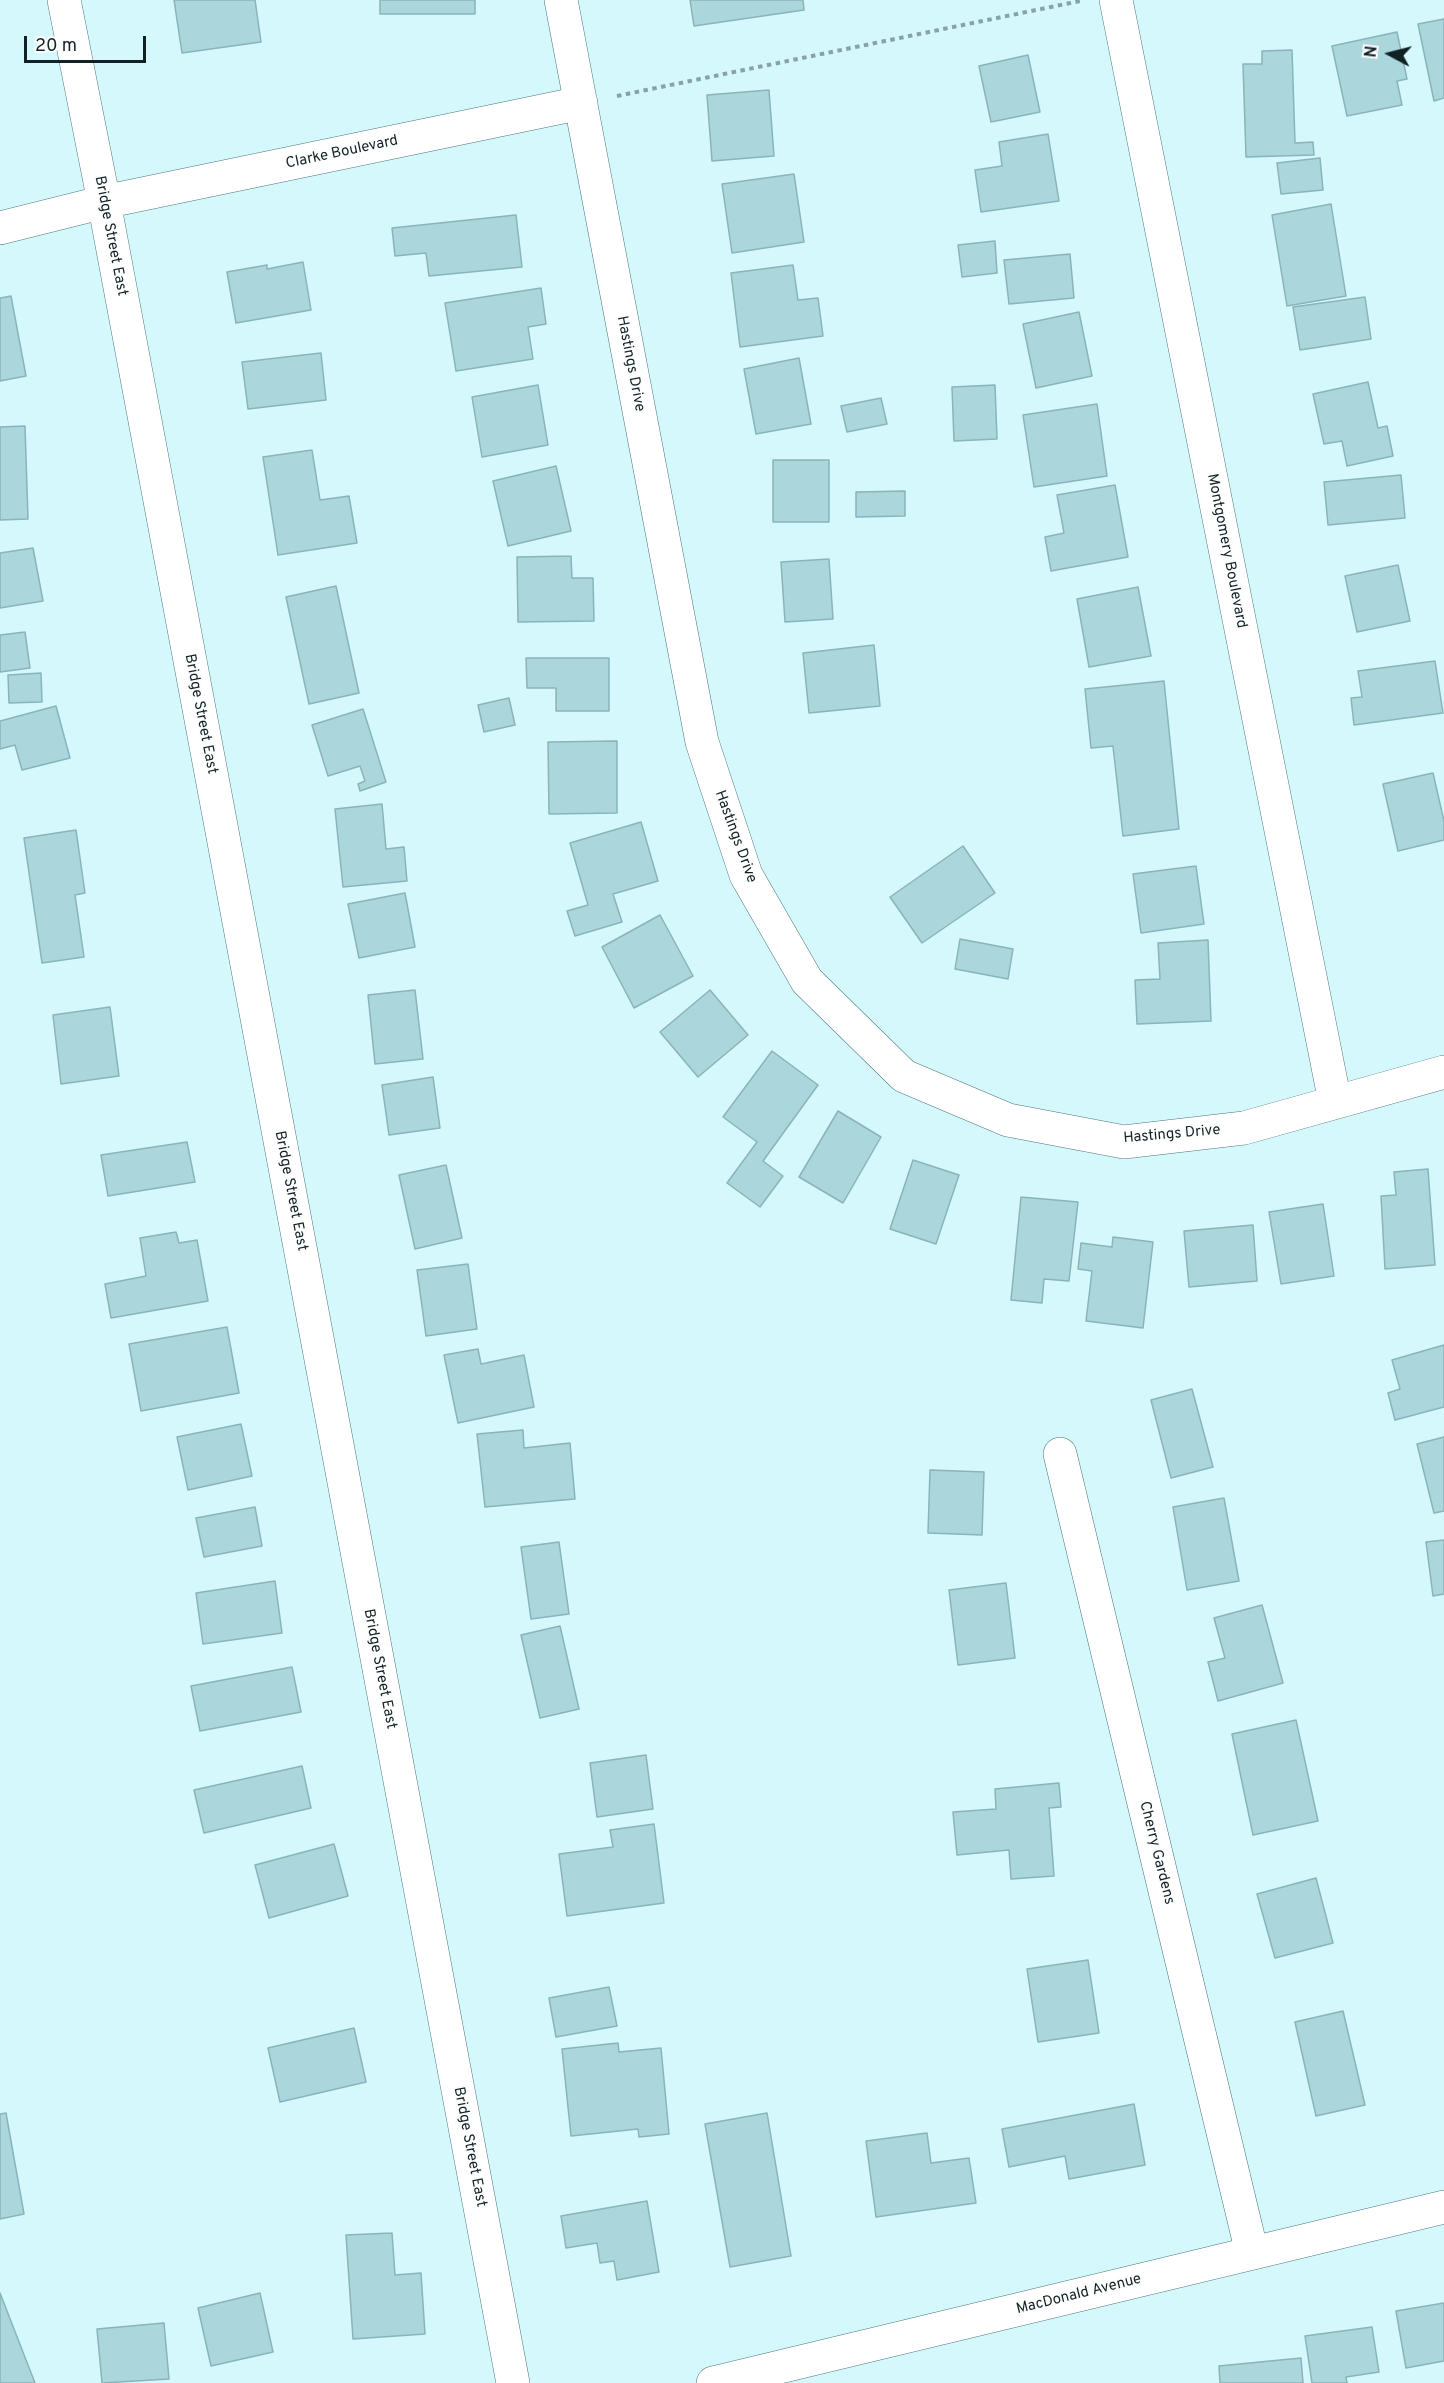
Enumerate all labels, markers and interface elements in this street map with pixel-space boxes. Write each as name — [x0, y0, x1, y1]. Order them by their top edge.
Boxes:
scale bar — [27, 24, 148, 62]
north arrow — [1360, 24, 1420, 84]
text: 20 m — [35, 35, 77, 58]
text: N — [1362, 45, 1383, 59]
street label: Clarke Boulevard — [284, 132, 400, 174]
street label: Bridge Street East — [90, 174, 130, 298]
street label: Hastings Drive — [612, 315, 648, 413]
street label: Montgomery Boulevard — [1202, 472, 1250, 630]
street label: Bridge Street East — [180, 652, 220, 776]
street label: Hastings Drive — [710, 788, 760, 886]
street label: Hastings Drive — [1123, 1122, 1221, 1148]
street label: Bridge Street East — [270, 1129, 310, 1253]
street label: Bridge Street East — [359, 1607, 399, 1731]
street label: Cherry Gardens — [1134, 1800, 1178, 1906]
street label: Bridge Street East — [449, 2085, 489, 2209]
street label: MacDonald Avenue — [1015, 2271, 1143, 2319]

